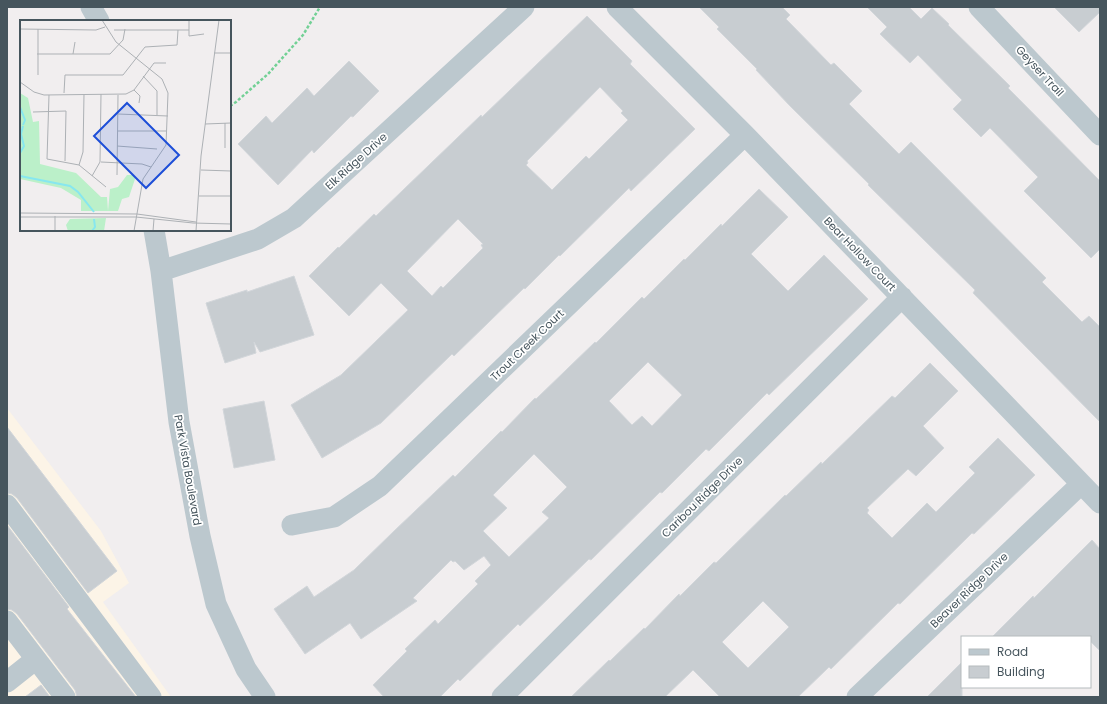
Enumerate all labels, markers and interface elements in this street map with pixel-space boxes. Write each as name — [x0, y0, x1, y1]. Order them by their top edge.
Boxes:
inset map — [20, 20, 231, 231]
street label: Geyser Trail — [1012, 42, 1068, 100]
street label: Elk Ridge Drive — [321, 129, 391, 193]
street label: Bear Hollow Court — [820, 213, 900, 295]
street label: Trout Creek Court — [487, 306, 567, 384]
street label: Park Vista Boulevard — [170, 413, 206, 527]
street label: Caribou Ridge Drive — [658, 453, 746, 541]
street label: Beaver Ridge Drive — [927, 548, 1012, 631]
legend — [961, 636, 1091, 688]
text: Road — [997, 643, 1028, 660]
text: Building — [997, 663, 1045, 680]

